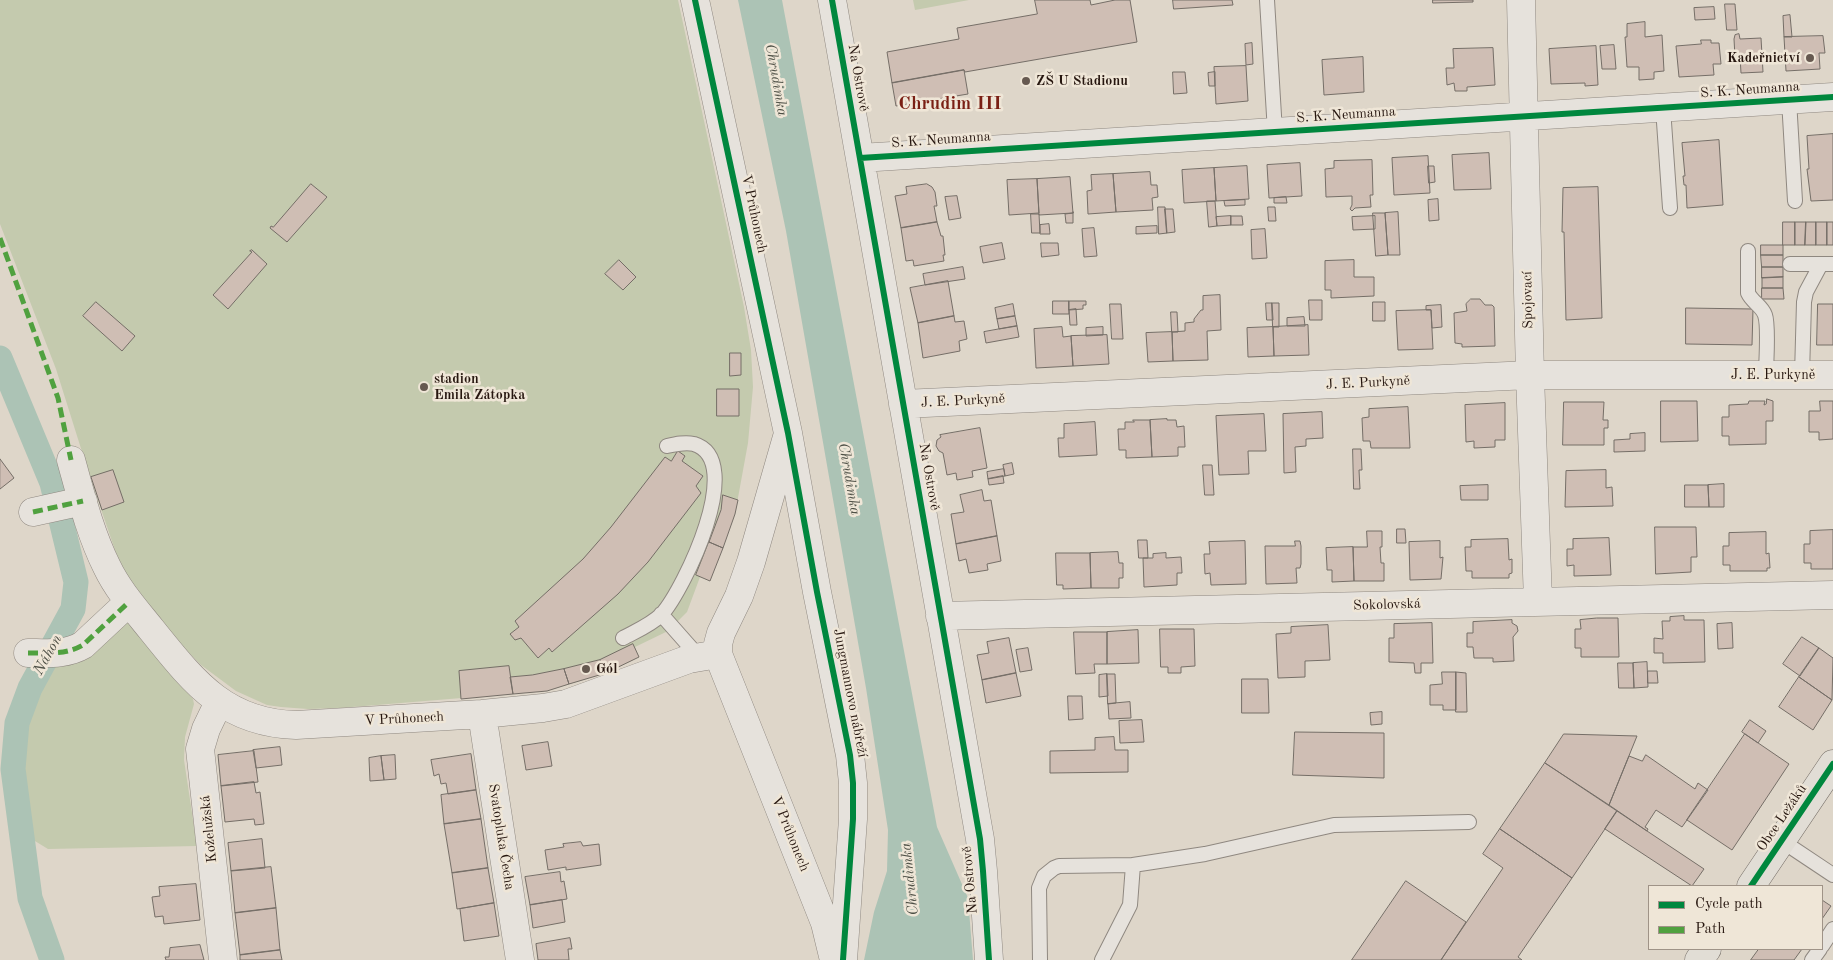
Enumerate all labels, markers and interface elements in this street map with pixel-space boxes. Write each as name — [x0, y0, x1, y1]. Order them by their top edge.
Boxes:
water label: Chrudimka — [761, 42, 791, 118]
street label: Na Ostrově — [844, 43, 872, 113]
place label: Kadeřnictví — [1727, 50, 1800, 66]
marker: Kadeřnictví — [1804, 52, 1816, 64]
place label: ZŠ U Stadionu — [1036, 73, 1128, 89]
marker: ZŠ U Stadionu — [1020, 75, 1032, 87]
street label: S. K. Neumanna — [1700, 78, 1800, 102]
district label: Chrudim III — [898, 93, 1002, 115]
street label: S. K. Neumanna — [1296, 103, 1396, 127]
street label: S. K. Neumanna — [891, 128, 991, 152]
street label: V Průhonech — [737, 173, 771, 255]
street label: Spojovací — [1519, 271, 1537, 329]
street label: J. E. Purkyně — [1731, 367, 1815, 383]
place label: stadion Emila Zátopka — [434, 371, 525, 404]
street label: J. E. Purkyně — [1325, 372, 1411, 394]
marker: stadion Emila Zátopka — [418, 381, 430, 393]
street label: J. E. Purkyně — [920, 390, 1006, 412]
water label: Chrudimka — [834, 441, 864, 517]
street label: Na Ostrově — [915, 442, 943, 512]
street label: Sokolovská — [1353, 595, 1421, 615]
street label: Jungmannovo nábřeží — [829, 627, 871, 759]
water label: Náhon — [30, 632, 66, 678]
place label: Gól — [596, 661, 617, 677]
marker: Gól — [580, 663, 592, 675]
street label: V Průhonech — [364, 709, 444, 729]
street label: Obce Ležáků — [1753, 781, 1811, 855]
street label: Svatopluka Čecha — [484, 783, 518, 891]
street label: Koželužská — [197, 794, 221, 864]
street label: V Průhonech — [767, 794, 813, 874]
water label: Chrudimka — [897, 842, 923, 916]
street label: Na Ostrově — [959, 845, 981, 915]
legend — [1648, 885, 1823, 950]
text: Cycle path — [1695, 897, 1763, 912]
text: Path — [1695, 922, 1725, 937]

